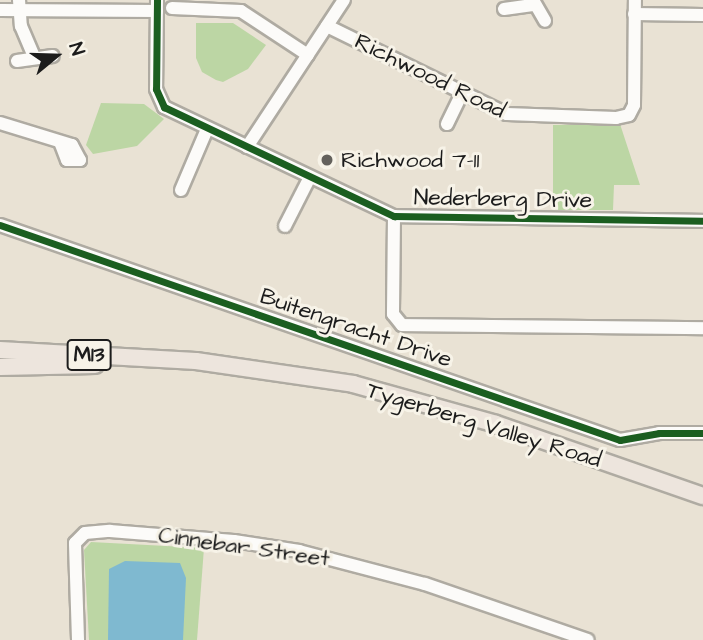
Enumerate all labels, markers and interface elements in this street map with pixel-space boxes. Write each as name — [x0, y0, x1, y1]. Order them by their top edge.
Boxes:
north arrow — [21, 21, 91, 91]
street label: Richwood Road — [350, 28, 510, 124]
text: N — [62, 39, 91, 59]
place label: Richwood 7-11 — [341, 146, 479, 174]
marker: Richwood 7-11 — [319, 152, 335, 168]
street label: Nederberg Drive — [414, 184, 592, 214]
street label: Buitengracht Drive — [257, 282, 455, 374]
road number: M13 — [66, 338, 112, 372]
street label: Tygerberg Valley Road — [364, 376, 604, 474]
street label: Cinnebar Street — [157, 521, 331, 573]

